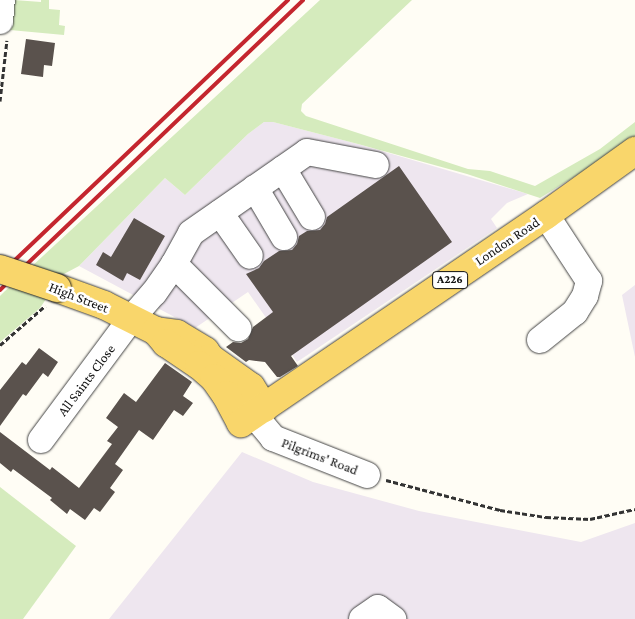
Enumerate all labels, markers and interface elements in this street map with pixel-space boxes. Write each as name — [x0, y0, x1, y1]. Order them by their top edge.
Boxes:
street label: London Road — [472, 213, 542, 269]
road number: A226 — [431, 270, 469, 290]
street label: High Street — [47, 278, 111, 316]
street label: All Saints Close — [54, 341, 118, 419]
street label: Pilgrims' Road — [279, 434, 361, 478]

